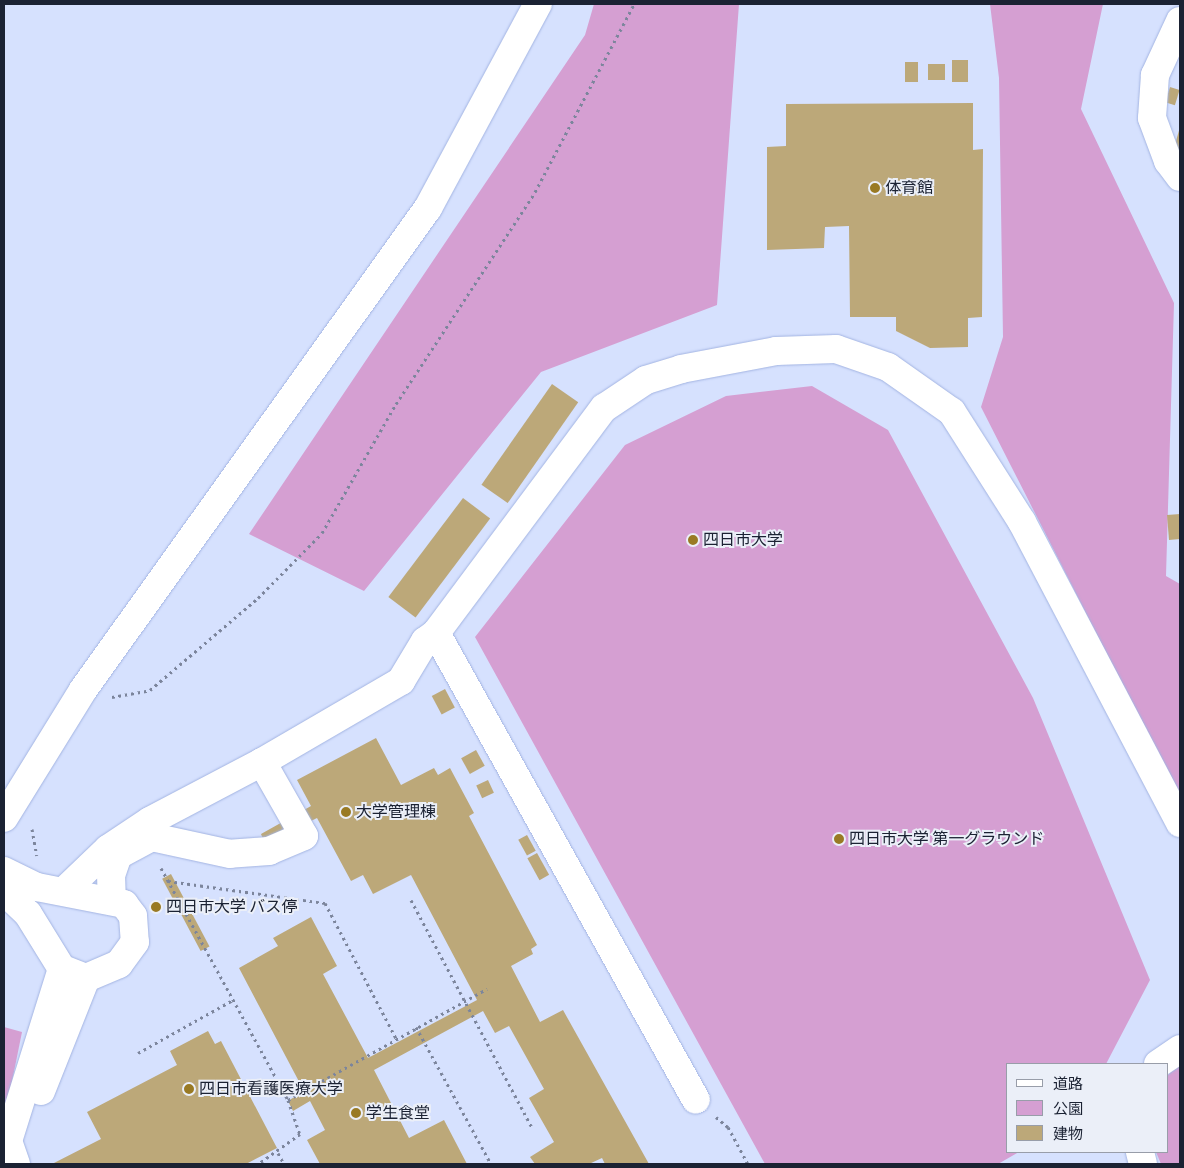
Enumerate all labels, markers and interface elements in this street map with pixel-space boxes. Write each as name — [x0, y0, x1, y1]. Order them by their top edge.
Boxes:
place label: 体育館 — [885, 178, 933, 198]
marker: 体育館 — [869, 182, 881, 194]
place label: 四日市大学 — [703, 530, 783, 550]
marker: 四日市大学 — [687, 534, 699, 546]
place label: 大学管理棟 — [356, 802, 436, 822]
marker: 大学管理棟 — [340, 806, 352, 818]
place label: 四日市大学 第一グラウンド — [849, 829, 1044, 849]
marker: 四日市大学 第一グラウンド — [833, 833, 845, 845]
place label: 四日市大学 バス停 — [166, 897, 297, 917]
marker: 四日市大学 バス停 — [150, 901, 162, 913]
legend — [1006, 1063, 1169, 1153]
text: 道路 — [1053, 1075, 1083, 1093]
place label: 四日市看護医療大学 — [199, 1079, 343, 1099]
marker: 四日市看護医療大学 — [183, 1083, 195, 1095]
text: 公園 — [1053, 1100, 1083, 1118]
place label: 学生食堂 — [366, 1103, 430, 1123]
marker: 学生食堂 — [350, 1107, 362, 1119]
text: 建物 — [1053, 1125, 1083, 1143]

